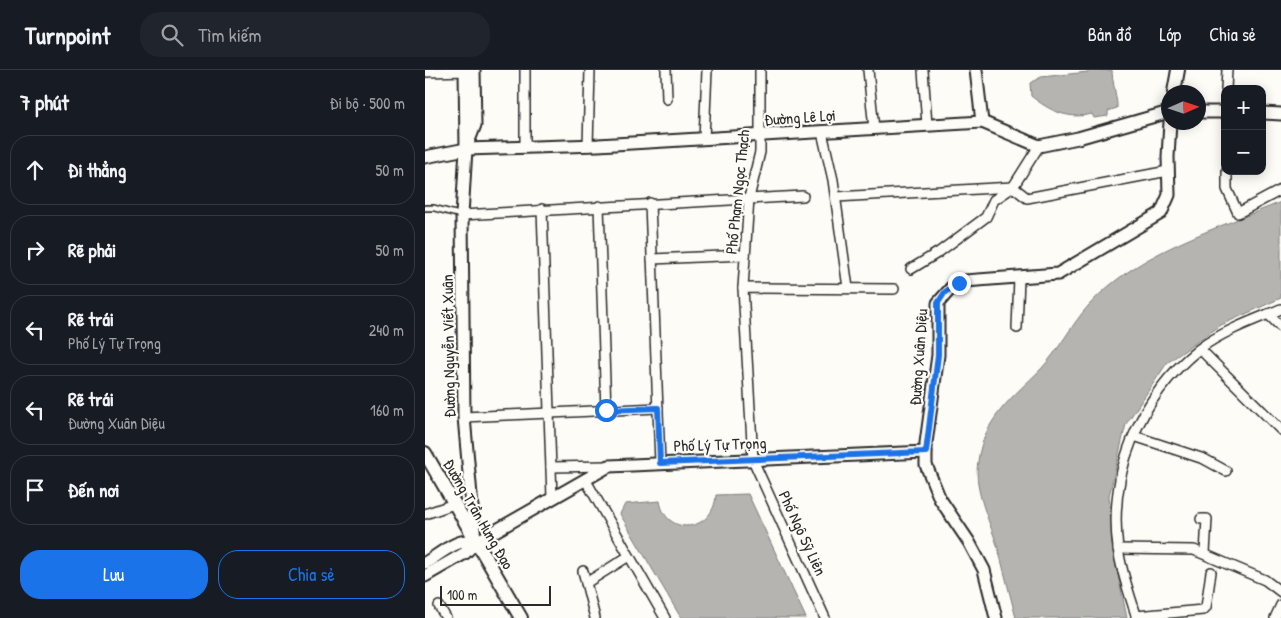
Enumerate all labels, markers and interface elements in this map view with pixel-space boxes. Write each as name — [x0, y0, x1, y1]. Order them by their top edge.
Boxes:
search box — [140, 12, 490, 57]
text: Turnpoint — [25, 19, 110, 51]
icon: search — [158, 21, 186, 49]
text: Tìm kiếm — [198, 22, 261, 48]
text: Bản đồ — [1088, 22, 1132, 47]
text: Lớp — [1160, 22, 1181, 47]
text: Chia sẻ — [1209, 22, 1256, 47]
north arrow — [1161, 85, 1206, 130]
map controls — [1221, 85, 1266, 175]
button: + — [1221, 85, 1266, 130]
text: 7 phút — [20, 88, 69, 117]
text: Đi bộ · 500 m — [330, 92, 405, 114]
street label: Đường Lê Lợi — [763, 104, 837, 130]
street label: Phố Phạm Ngọc Thạch — [720, 128, 755, 255]
button: − — [1221, 130, 1266, 175]
icon: ahead — [21, 156, 49, 184]
text: Đi thẳng — [68, 157, 126, 183]
text: 50 m — [376, 159, 404, 181]
icon: right — [21, 236, 49, 264]
text: Rẽ phải — [68, 237, 116, 263]
text: 50 m — [376, 239, 404, 261]
route end — [948, 272, 971, 295]
street label: Đường Nguyễn Viết Xuân — [436, 274, 460, 418]
text: Rẽ trái — [68, 306, 114, 332]
street label: Đường Xuân Diệu — [904, 307, 932, 406]
icon: left — [21, 316, 49, 344]
text: 240 m — [369, 319, 404, 341]
text: Phố Lý Tự Trọng — [68, 332, 161, 354]
text: Rẽ trái — [68, 386, 114, 412]
icon: left — [21, 396, 49, 424]
text: 160 m — [370, 399, 404, 421]
route start — [595, 399, 618, 422]
text: Đường Xuân Diệu — [68, 412, 165, 434]
street label: Phố Lý Tự Trọng — [673, 431, 767, 457]
street label: Đường Trần Hưng Đạo — [438, 455, 520, 574]
icon: arrive — [21, 476, 49, 504]
text: Đến nơi — [68, 477, 119, 503]
street label: Phố Ngô Sỹ Liên — [774, 487, 832, 579]
button: Lưu — [20, 550, 208, 599]
button: Chia sẻ — [218, 550, 405, 599]
scale bar — [440, 583, 551, 606]
text: 100 m — [447, 585, 477, 604]

